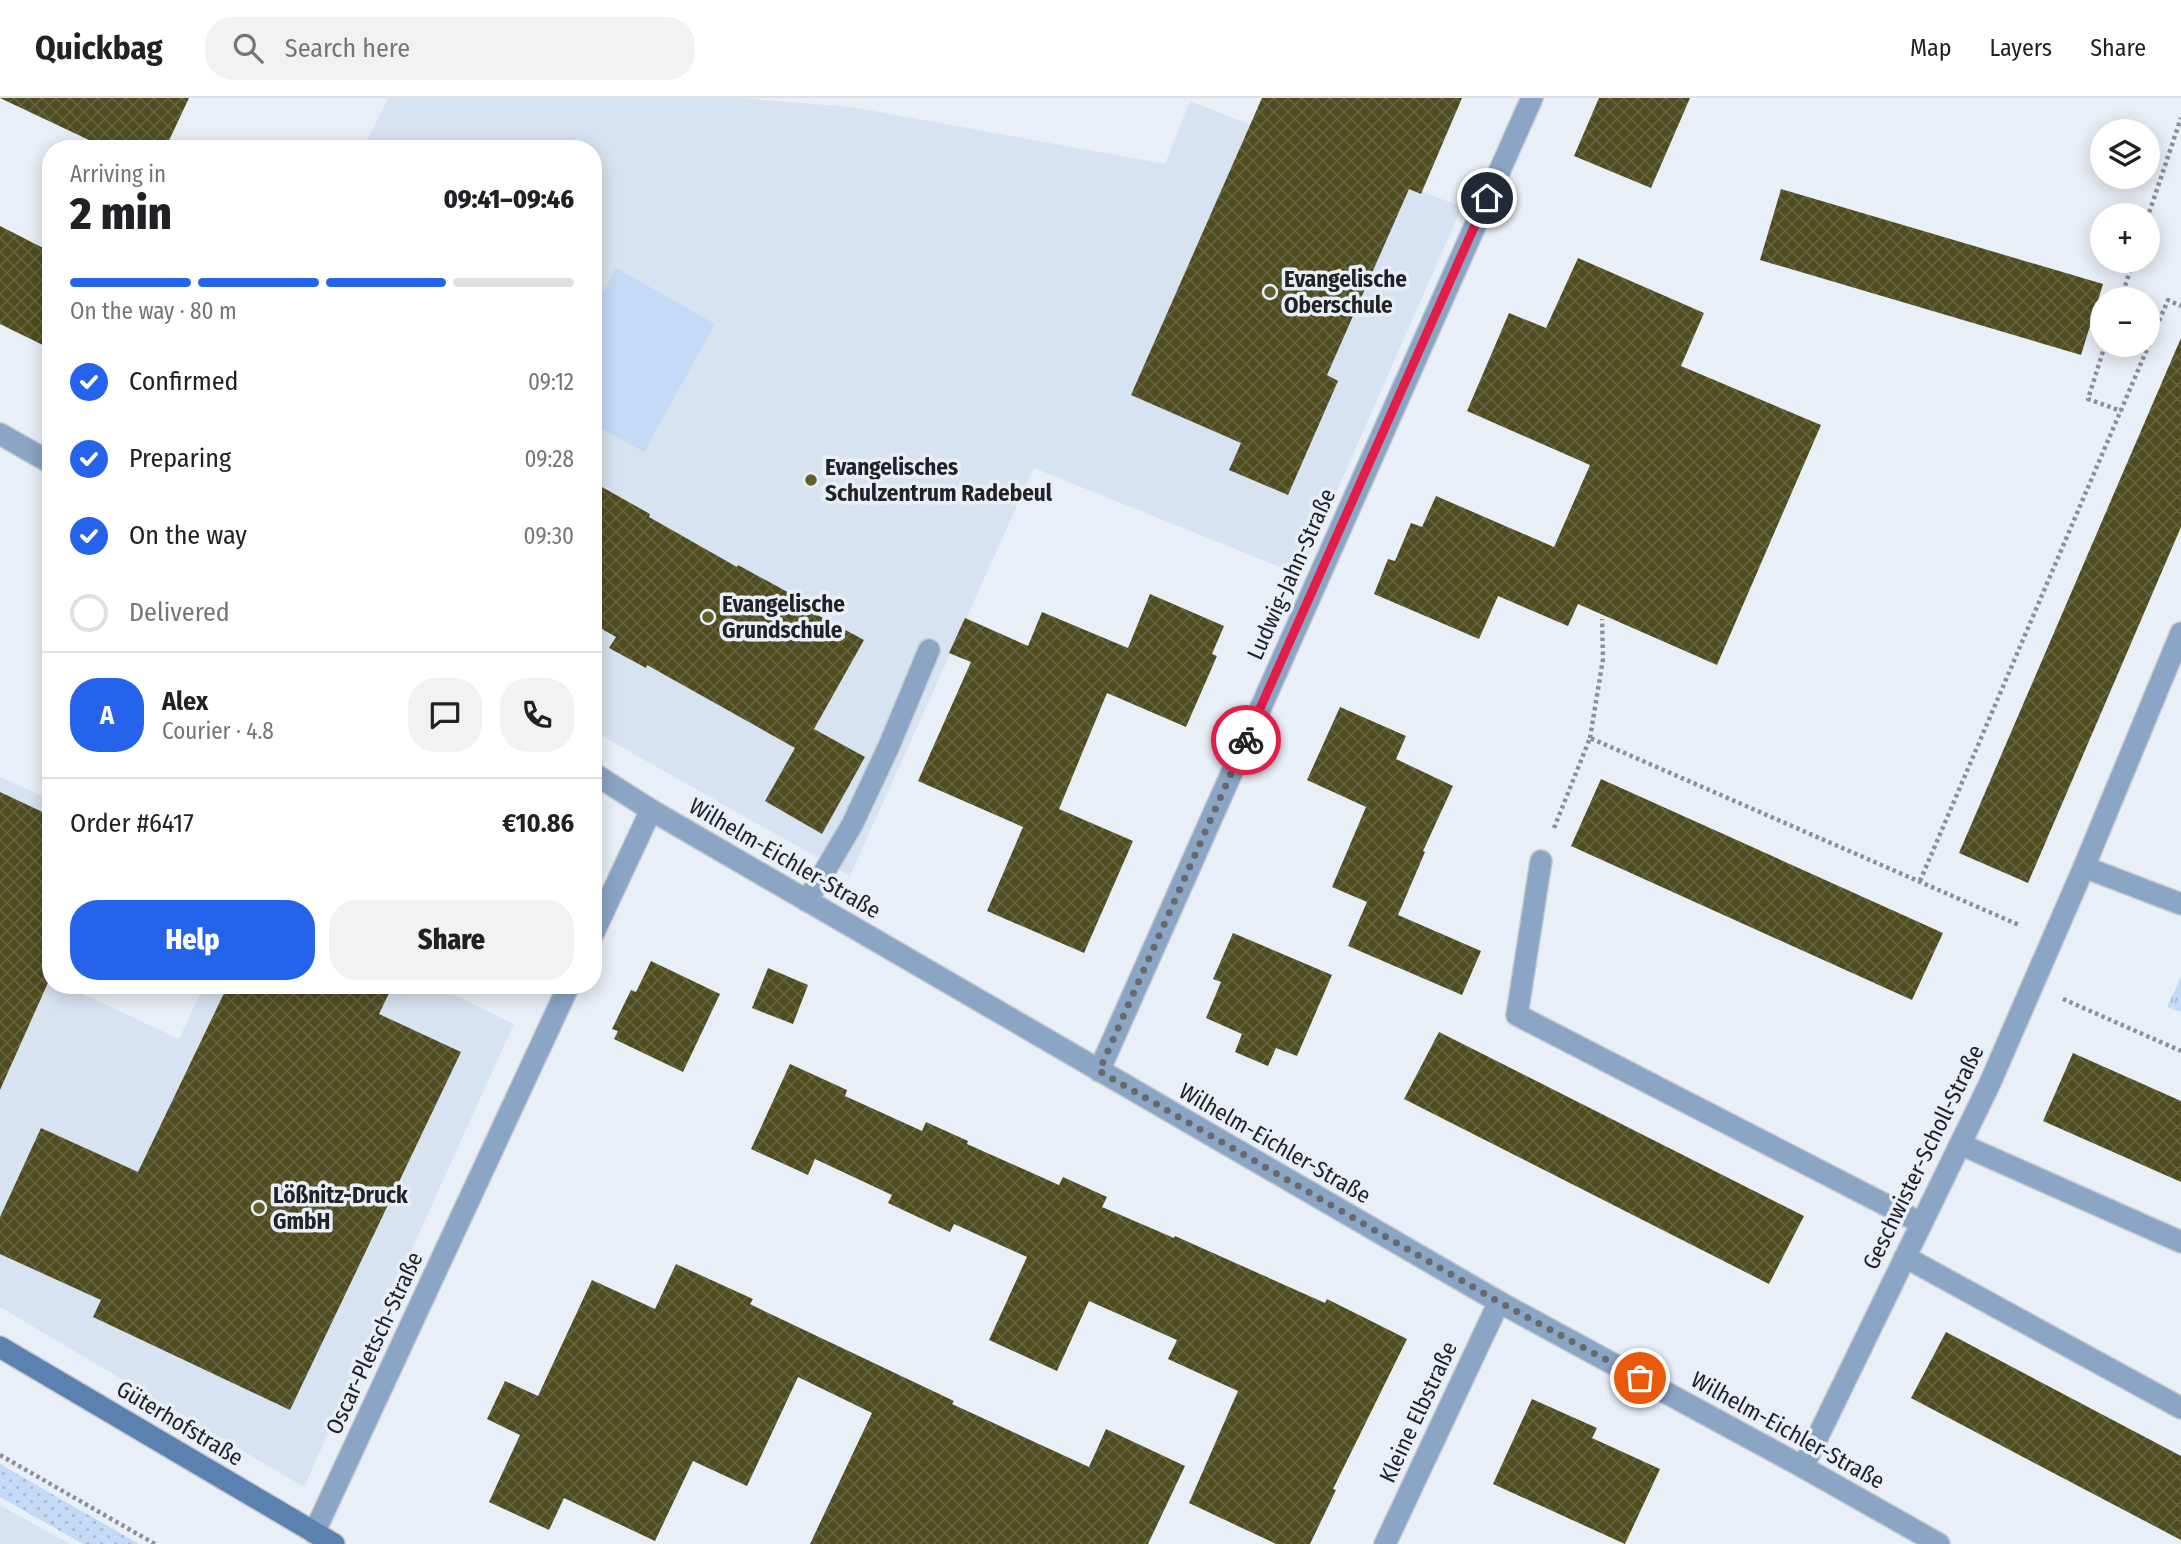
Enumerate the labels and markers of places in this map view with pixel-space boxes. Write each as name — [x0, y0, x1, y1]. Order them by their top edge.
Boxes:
pin — [1457, 168, 1517, 228]
place label: Evangelische Oberschule — [1284, 265, 1407, 319]
marker: Evangelische Oberschule — [1262, 284, 1278, 300]
place label: Evangelisches Schulzentrum Radebeul — [825, 453, 1053, 507]
marker: Evangelisches Schulzentrum Radebeul — [803, 472, 819, 488]
place label: Evangelische Grundschule — [722, 590, 845, 644]
marker: Evangelische Grundschule — [700, 609, 716, 625]
place label: Lößnitz-Druck GmbH — [273, 1181, 408, 1235]
marker: Lößnitz-Druck GmbH — [251, 1200, 267, 1216]
pin — [1610, 1348, 1670, 1408]

